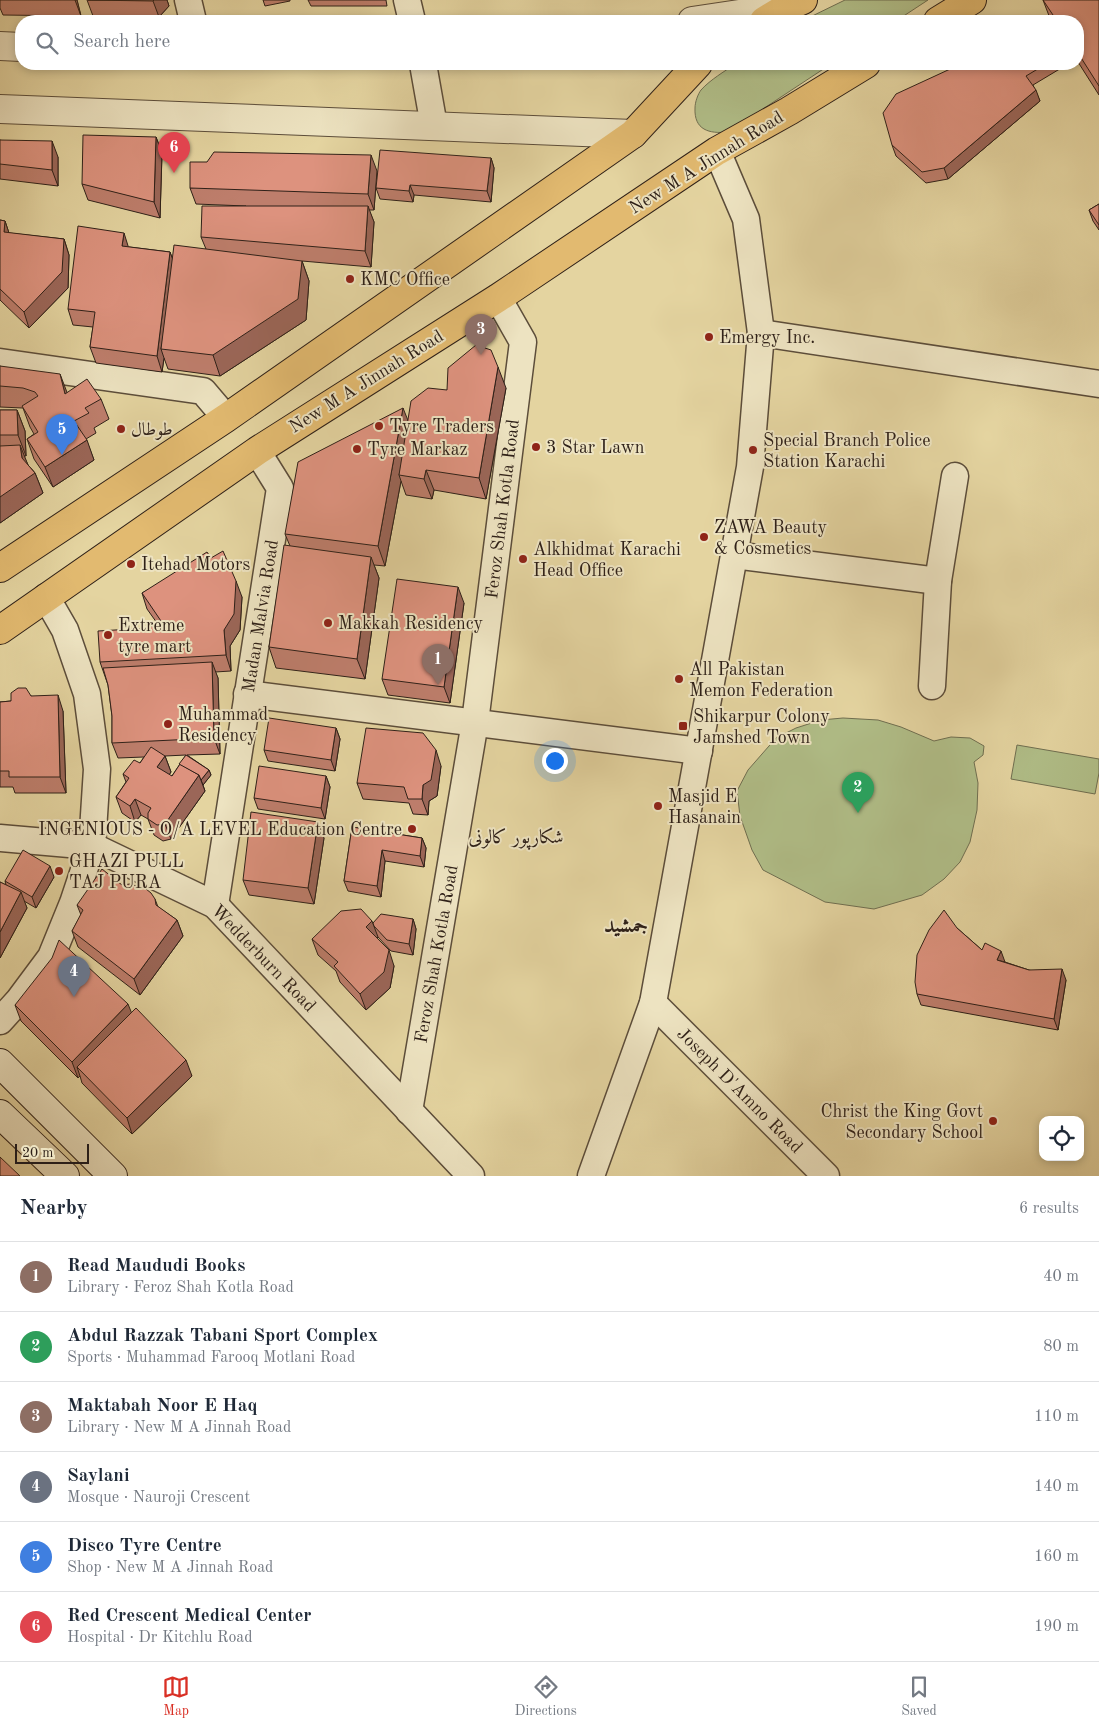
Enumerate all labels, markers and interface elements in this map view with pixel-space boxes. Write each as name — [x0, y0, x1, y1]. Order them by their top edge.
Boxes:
search box — [15, 15, 1084, 70]
icon: search — [33, 29, 61, 57]
text: Search here — [73, 33, 170, 52]
street label: New M A Jinnah Road — [626, 108, 787, 218]
pin: 6 — [158, 132, 190, 173]
place label: KMC Office — [360, 271, 450, 289]
marker: KMC Office — [344, 273, 356, 285]
pin: 3 — [465, 314, 497, 355]
street label: New M A Jinnah Road — [286, 327, 447, 437]
place label: Emergy Inc. — [719, 329, 815, 347]
marker: Emergy Inc. — [703, 331, 715, 343]
pin: 5 — [46, 414, 78, 455]
place label: Tyre Traders — [389, 418, 494, 436]
street label: Feroz Shah Kotla Road — [483, 418, 523, 600]
marker: Tyre Traders — [373, 420, 385, 432]
place label: طوطال — [131, 421, 173, 440]
marker: طوطال — [115, 423, 127, 435]
place label: Special Branch Police Station Karachi — [763, 432, 930, 471]
place label: 3 Star Lawn — [546, 439, 645, 457]
place label: Tyre Markaz — [367, 441, 468, 459]
marker: 3 Star Lawn — [530, 441, 542, 453]
marker: Tyre Markaz — [351, 443, 363, 455]
marker: Special Branch Police Station Karachi — [747, 444, 759, 456]
place label: ZAWA Beauty & Cosmetics — [714, 519, 827, 558]
marker: ZAWA Beauty & Cosmetics — [698, 531, 710, 543]
street label: Madan Malvia Road — [240, 539, 282, 694]
place label: Alkhidmat Karachi Head Office — [533, 541, 681, 580]
marker: Alkhidmat Karachi Head Office — [517, 553, 529, 565]
place label: Itehad Motors — [141, 556, 250, 574]
marker: Itehad Motors — [125, 558, 137, 570]
place label: Makkah Residency — [338, 615, 484, 633]
place label: Extreme tyre mart — [118, 617, 191, 656]
marker: Makkah Residency — [322, 617, 334, 629]
marker: Extreme tyre mart — [102, 629, 114, 641]
pin: 1 — [422, 644, 454, 685]
place label: All Pakistan Memon Federation — [689, 661, 834, 700]
marker: All Pakistan Memon Federation — [673, 673, 685, 685]
place label: Muhammad Residency — [178, 706, 268, 745]
place label: Shikarpur Colony Jamshed Town — [693, 708, 830, 747]
marker: Muhammad Residency — [162, 718, 174, 730]
marker: Shikarpur Colony Jamshed Town — [677, 720, 689, 732]
your location — [542, 748, 568, 774]
pin: 2 — [842, 772, 874, 813]
place label: Masjid E Hasanain — [668, 788, 741, 827]
marker: Masjid E Hasanain — [652, 800, 664, 812]
place label: INGENIOUS - O/A LEVEL Education Centre — [38, 821, 402, 839]
marker: INGENIOUS - O/A LEVEL Education Centre — [406, 823, 418, 835]
district label: شکارپور کالونی — [468, 827, 564, 850]
place label: GHAZI PULL TAJ PURA — [69, 853, 184, 892]
street label: Feroz Shah Kotla Road — [412, 864, 462, 1045]
marker: GHAZI PULL TAJ PURA — [53, 865, 65, 877]
street label: Wedderburn Road — [208, 902, 319, 1016]
district label: جمشید — [604, 915, 648, 937]
pin: 4 — [58, 956, 90, 997]
street label: Joseph D'Amno Road — [673, 1025, 805, 1157]
place label: Christ the King Govt Secondary School — [820, 1103, 983, 1142]
marker: Christ the King Govt Secondary School — [987, 1115, 999, 1127]
map controls — [1039, 1116, 1084, 1161]
button: locate — [1039, 1116, 1084, 1161]
scale bar — [15, 1141, 89, 1164]
text: 20 m — [22, 1146, 53, 1160]
text: Nearby — [20, 1198, 88, 1219]
text: 6 results — [1019, 1201, 1079, 1217]
text: Read Maududi Books — [67, 1257, 245, 1276]
text: 1 — [31, 1269, 41, 1285]
text: 40 m — [1043, 1269, 1079, 1285]
text: Library · Feroz Shah Kotla Road — [67, 1280, 294, 1296]
text: Abdul Razzak Tabani Sport Complex — [67, 1327, 378, 1346]
text: 2 — [31, 1339, 41, 1355]
text: 80 m — [1043, 1339, 1079, 1355]
text: Sports · Muhammad Farooq Motlani Road — [67, 1350, 355, 1366]
text: Maktabah Noor E Haq — [67, 1397, 257, 1416]
text: 3 — [31, 1409, 41, 1425]
text: 110 m — [1034, 1409, 1079, 1425]
text: Library · New M A Jinnah Road — [67, 1420, 291, 1436]
text: Saylani — [67, 1467, 130, 1486]
text: 4 — [31, 1479, 41, 1495]
text: 140 m — [1034, 1479, 1079, 1495]
text: Mosque · Nauroji Crescent — [67, 1490, 250, 1506]
text: Disco Tyre Centre — [67, 1537, 222, 1556]
text: 5 — [31, 1549, 41, 1565]
text: 160 m — [1034, 1549, 1079, 1565]
text: Shop · New M A Jinnah Road — [67, 1560, 273, 1576]
text: Red Crescent Medical Center — [67, 1607, 312, 1626]
text: 6 — [31, 1619, 41, 1635]
text: 190 m — [1034, 1619, 1079, 1635]
text: Hospital · Dr Kitchlu Road — [67, 1630, 253, 1646]
tab: Map — [162, 1673, 190, 1720]
tab: Directions — [515, 1673, 577, 1720]
tab: Saved — [901, 1673, 937, 1720]

